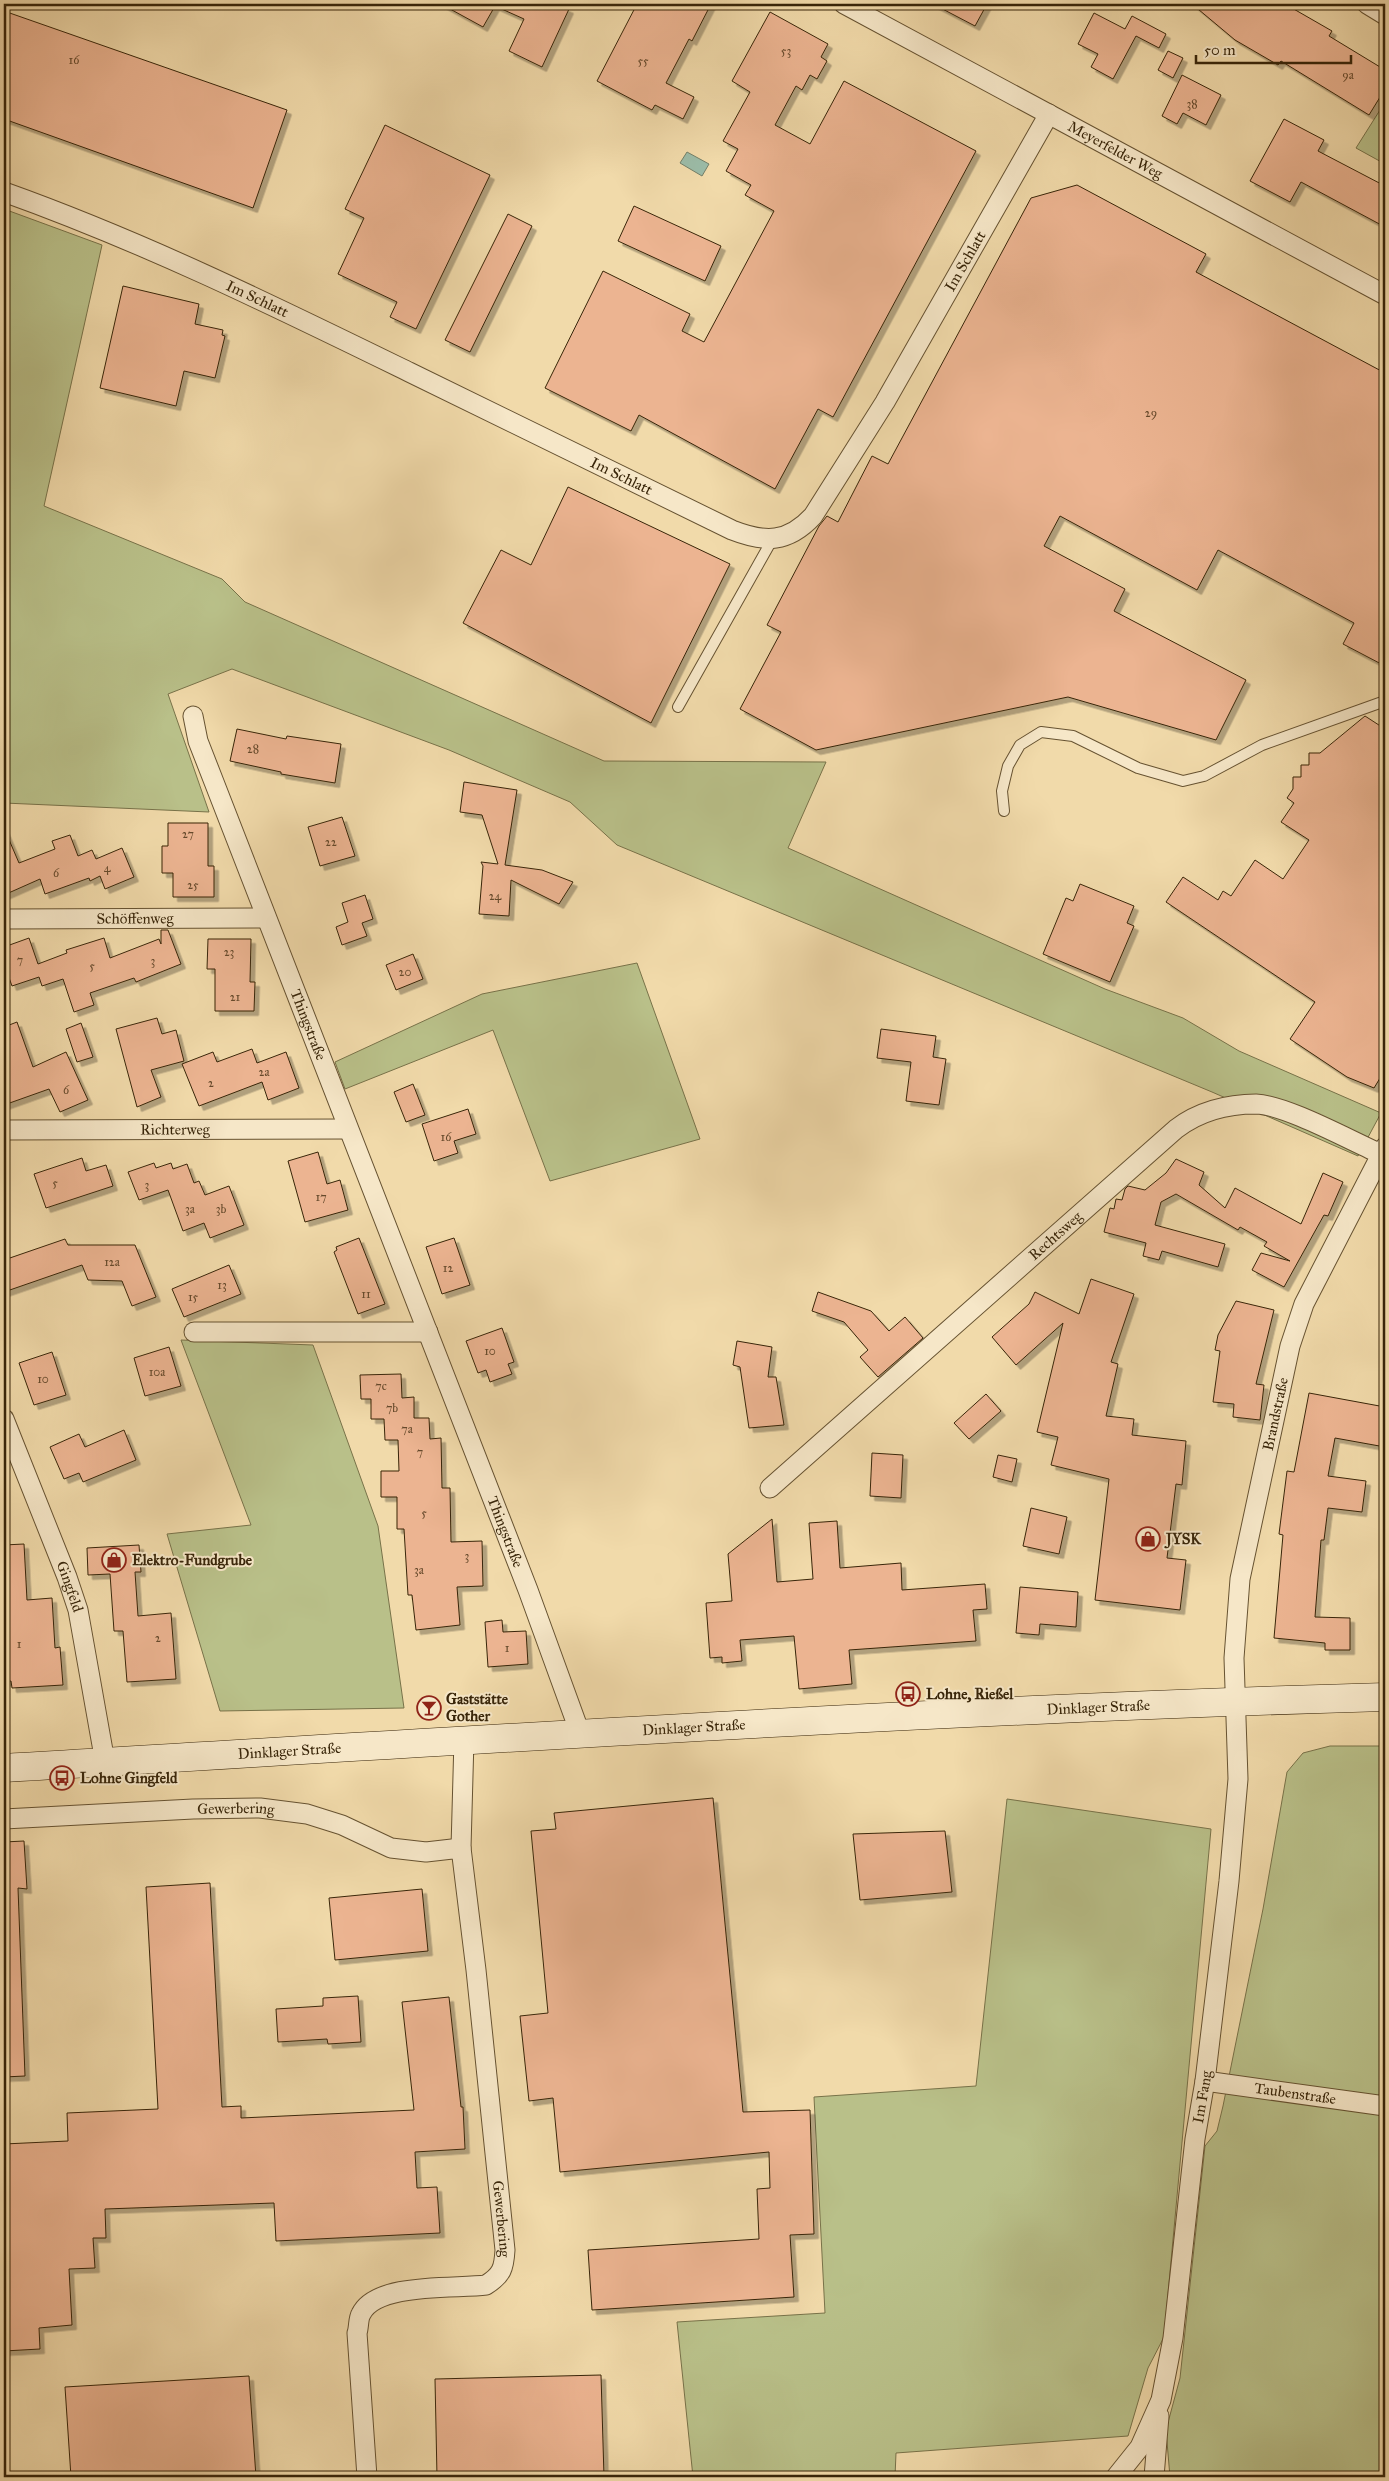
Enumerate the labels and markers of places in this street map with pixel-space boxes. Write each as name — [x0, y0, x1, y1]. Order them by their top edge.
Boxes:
shop icon: JYSK — [1135, 1526, 1161, 1552]
place label: JYSK — [1164, 1530, 1202, 1549]
shop icon: Elektro-Fundgrube — [101, 1547, 127, 1573]
place label: Elektro-Fundgrube — [132, 1551, 253, 1570]
bus stop icon: Lohne, Rießel — [895, 1681, 921, 1707]
place label: Lohne, Rießel — [926, 1685, 1014, 1703]
place label: Gaststätte Gother — [446, 1690, 509, 1725]
bar icon: Gaststätte Gother — [416, 1695, 442, 1721]
bus stop icon: Lohne Gingfeld — [49, 1765, 75, 1791]
place label: Lohne Gingfeld — [80, 1769, 178, 1788]

